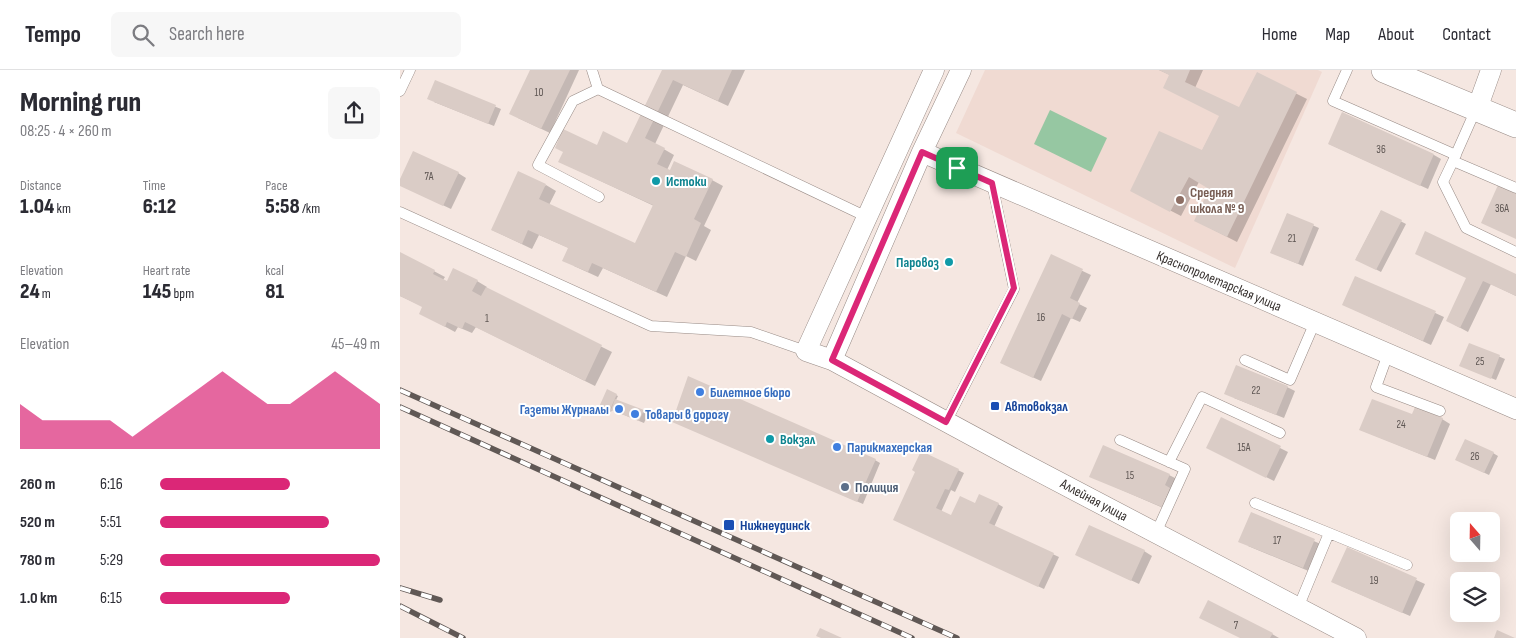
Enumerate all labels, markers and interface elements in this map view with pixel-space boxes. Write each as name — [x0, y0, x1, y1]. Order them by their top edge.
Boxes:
search box — [111, 12, 461, 57]
text: Tempo — [25, 20, 81, 49]
icon: search — [129, 21, 157, 49]
text: Search here — [169, 23, 245, 46]
text: Home — [1262, 24, 1297, 45]
text: Map — [1325, 24, 1350, 45]
text: About — [1378, 24, 1414, 45]
text: Contact — [1442, 24, 1491, 45]
text: Morning run — [20, 86, 141, 119]
house number: 10 — [535, 86, 543, 99]
button: share — [328, 87, 380, 139]
text: 08:25 · 4 × 260 m — [20, 122, 112, 141]
house number: 36 — [1376, 143, 1386, 156]
pin — [936, 147, 978, 189]
icon: arrive — [943, 154, 971, 182]
house number: 7А — [425, 170, 434, 183]
place label: Истоки — [666, 173, 707, 190]
marker: Истоки — [650, 175, 662, 187]
text: Distance — [20, 177, 61, 194]
text: Time — [143, 177, 166, 194]
text: Pace — [265, 177, 288, 194]
place label: Средняя школа № 9 — [1190, 184, 1245, 217]
text: 1.04 — [20, 194, 54, 219]
text: 6:12 — [143, 194, 176, 219]
text: 5:58 — [265, 194, 300, 219]
marker: Средняя школа № 9 — [1174, 194, 1186, 206]
text: km — [54, 200, 71, 217]
text: /km — [300, 200, 320, 217]
house number: 36А — [1495, 202, 1509, 215]
house number: 21 — [1288, 232, 1296, 245]
street label: Краснопролетарская улица — [1154, 247, 1284, 315]
place label: Паровоз — [896, 254, 939, 271]
marker: Паровоз — [943, 256, 955, 268]
text: Elevation — [20, 262, 63, 279]
text: Heart rate — [143, 262, 190, 279]
text: kcal — [265, 262, 284, 279]
text: 24 — [20, 279, 40, 304]
text: 145 — [143, 279, 171, 304]
text: 81 — [265, 279, 284, 304]
text: m — [40, 285, 51, 302]
text: bpm — [171, 285, 194, 302]
house number: 16 — [1037, 311, 1046, 324]
house number: 1 — [485, 312, 489, 325]
text: Elevation — [20, 335, 69, 354]
text: 45–49 m — [331, 335, 380, 354]
house number: 25 — [1476, 355, 1484, 368]
place label: Билетное бюро — [710, 384, 791, 401]
house number: 22 — [1251, 384, 1261, 397]
marker: Билетное бюро — [694, 386, 706, 398]
place label: Автовокзал — [1004, 398, 1068, 415]
marker: Автовокзал — [989, 400, 1001, 412]
place label: Газеты Журналы — [520, 401, 609, 418]
marker: Газеты Журналы — [613, 403, 625, 415]
place label: Товары в дорогу — [645, 406, 729, 423]
marker: Товары в дорогу — [629, 408, 641, 420]
house number: 24 — [1396, 418, 1406, 431]
place label: Вокзал — [780, 431, 816, 448]
marker: Вокзал — [764, 433, 776, 445]
place label: Парикмахерская — [847, 439, 932, 456]
marker: Парикмахерская — [831, 441, 843, 453]
house number: 15А — [1238, 441, 1251, 454]
house number: 26 — [1470, 450, 1480, 463]
house number: 15 — [1126, 469, 1134, 482]
text: 260 m — [20, 475, 55, 494]
text: 6:16 — [100, 475, 123, 494]
street label: Аллейная улица — [1056, 475, 1131, 525]
place label: Полиция — [855, 479, 899, 496]
marker: Полиция — [839, 481, 851, 493]
north arrow — [1450, 512, 1500, 562]
map controls — [1450, 512, 1500, 622]
text: 520 m — [20, 513, 55, 532]
text: 5:51 — [100, 513, 121, 532]
place label: Нижнеудинск — [740, 517, 810, 534]
marker: Нижнеудинск — [722, 518, 736, 532]
house number: 17 — [1273, 534, 1282, 547]
text: 780 m — [20, 551, 55, 570]
text: 5:29 — [100, 551, 123, 570]
button: layers — [1450, 572, 1500, 622]
house number: 19 — [1370, 574, 1378, 587]
text: 1.0 km — [20, 589, 57, 608]
text: 6:15 — [100, 589, 122, 608]
house number: 7 — [1234, 619, 1239, 632]

